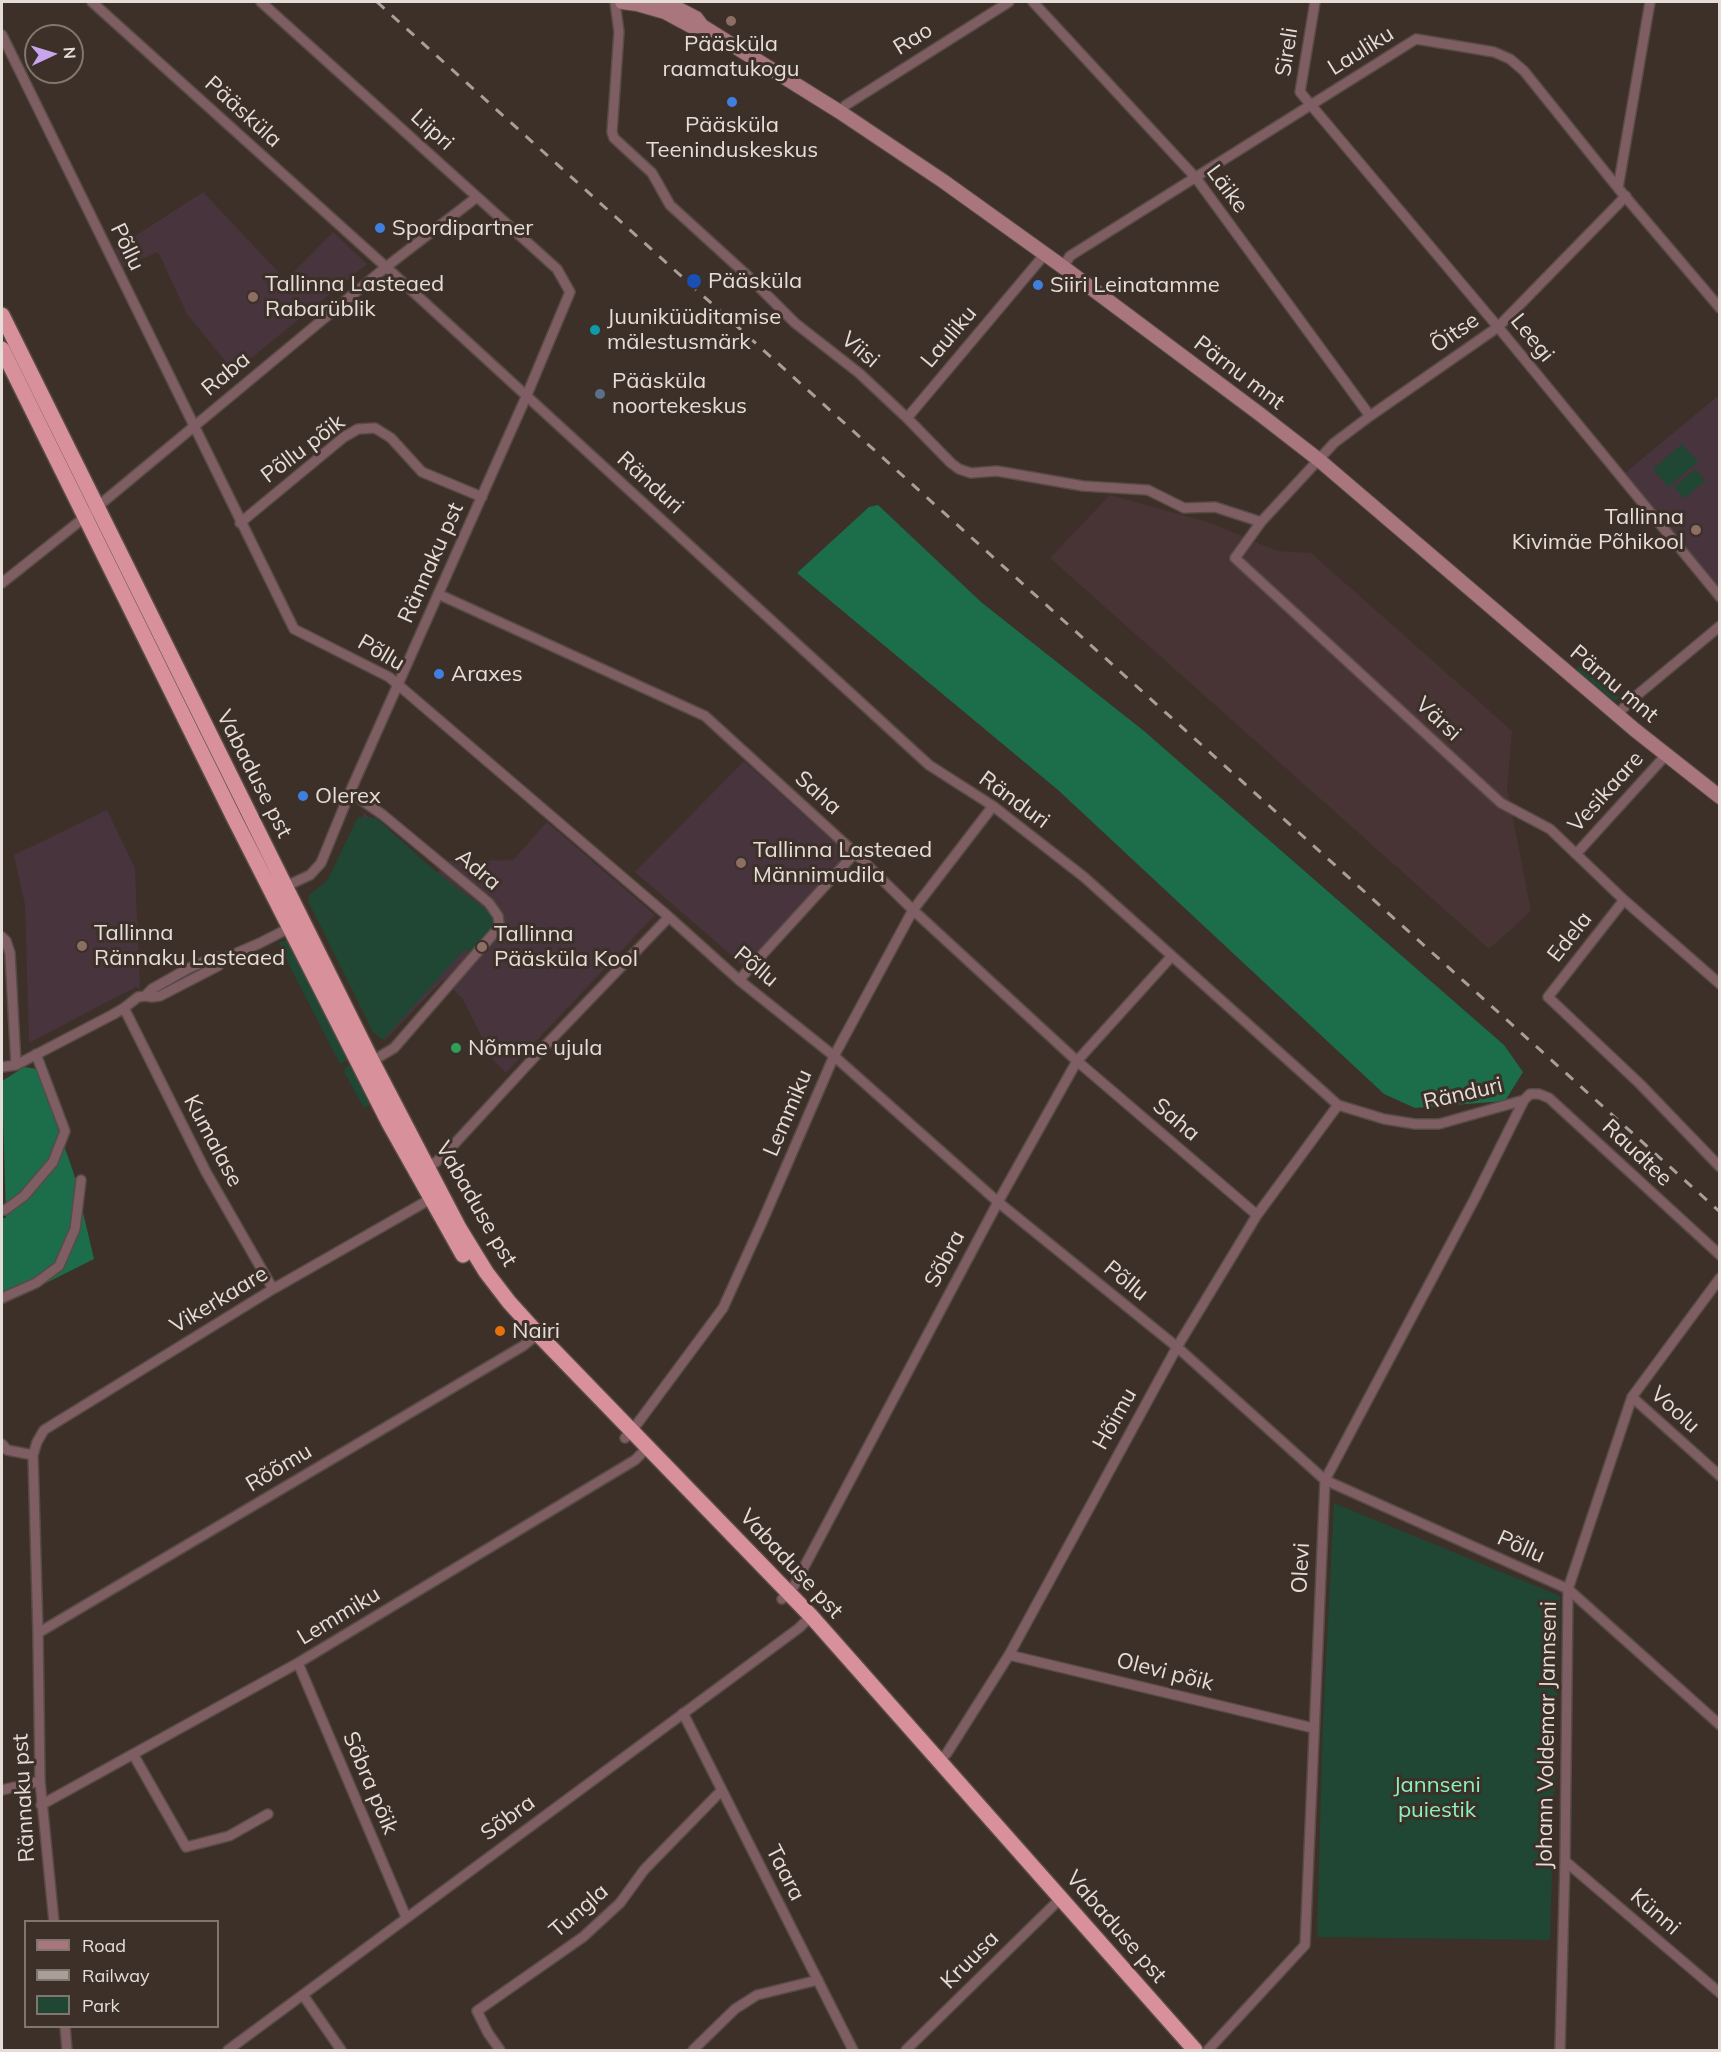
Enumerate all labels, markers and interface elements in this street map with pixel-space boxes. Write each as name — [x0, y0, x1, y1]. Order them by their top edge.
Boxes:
marker: Pääsküla raamatukogu — [724, 14, 738, 28]
street label: Rao — [889, 17, 937, 61]
street label: Lauliku — [1323, 21, 1399, 81]
north arrow — [24, 24, 84, 84]
street label: Sireli — [1270, 26, 1304, 78]
place label: Pääsküla raamatukogu — [663, 31, 799, 82]
text: N — [60, 46, 80, 60]
street label: Pääsküla — [199, 71, 287, 153]
marker: Pääsküla Teeninduskeskus — [725, 95, 739, 109]
street label: Liipri — [405, 104, 459, 156]
place label: Pääsküla Teeninduskeskus — [646, 112, 818, 164]
street label: Läike — [1200, 160, 1254, 218]
place label: Spordipartner — [392, 215, 533, 241]
street label: Põllu — [104, 219, 150, 275]
marker: Spordipartner — [373, 221, 387, 235]
place label: Pääsküla — [708, 268, 802, 294]
place label: Tallinna Lasteaed Rabarüblik — [265, 271, 444, 322]
marker: Pääsküla — [685, 272, 703, 290]
place label: Siiri Leinatamme — [1050, 272, 1220, 298]
marker: Siiri Leinatamme — [1031, 278, 1045, 292]
marker: Tallinna Lasteaed Rabarüblik — [246, 290, 260, 304]
street label: Lauliku — [916, 301, 982, 373]
place label: Juuniküüditamise mälestusmärk — [607, 304, 781, 356]
street label: Õitse — [1426, 307, 1484, 359]
street label: Leegi — [1505, 309, 1559, 367]
marker: Juuniküüditamise mälestusmärk — [588, 323, 602, 337]
street label: Viisi — [835, 326, 885, 374]
street label: Pärnu mnt — [1188, 330, 1290, 416]
street label: Raba — [197, 346, 255, 402]
place label: Pääsküla noortekeskus — [612, 368, 747, 420]
marker: Pääsküla noortekeskus — [593, 387, 607, 401]
street label: Põllu põik — [256, 409, 350, 489]
street label: Ränduri — [611, 446, 689, 520]
street label: Rännaku pst — [393, 499, 469, 627]
place label: Tallinna Kivimäe Põhikool — [1512, 504, 1684, 556]
marker: Tallinna Kivimäe Põhikool — [1689, 523, 1703, 537]
street label: Põllu — [353, 629, 409, 677]
street label: Pärnu mnt — [1565, 640, 1663, 728]
place label: Araxes — [451, 661, 523, 687]
marker: Araxes — [432, 667, 446, 681]
street label: Värsi — [1410, 691, 1466, 747]
street label: Vabaduse pst — [210, 706, 298, 842]
street label: Vesikaare — [1563, 746, 1649, 838]
street label: Saha — [789, 765, 847, 821]
street label: Ränduri — [974, 766, 1054, 834]
place label: Olerex — [315, 783, 381, 809]
marker: Olerex — [296, 789, 310, 803]
place label: Tallinna Lasteaed Männimudila — [753, 837, 932, 888]
street label: Adra — [450, 844, 506, 896]
marker: Tallinna Lasteaed Männimudila — [734, 856, 748, 870]
street label: Edela — [1542, 907, 1598, 967]
place label: Tallinna Rännaku Lasteaed — [94, 920, 285, 972]
place label: Tallinna Pääsküla Kool — [494, 921, 638, 972]
marker: Tallinna Rännaku Lasteaed — [75, 939, 89, 953]
marker: Tallinna Pääsküla Kool — [475, 940, 489, 954]
street label: Põllu — [729, 941, 783, 993]
place label: Nõmme ujula — [468, 1035, 602, 1061]
marker: Nõmme ujula — [449, 1041, 463, 1055]
street label: Lemmiku — [758, 1066, 818, 1160]
street label: Ränduri — [1421, 1072, 1505, 1116]
street label: Kumalase — [178, 1091, 248, 1191]
street label: Saha — [1147, 1093, 1205, 1147]
street label: Raudtee — [1597, 1114, 1677, 1192]
street label: Vabaduse pst — [430, 1137, 522, 1271]
street label: Sõbra — [919, 1226, 971, 1292]
street label: Põllu — [1098, 1255, 1154, 1307]
street label: Vikerkaare — [165, 1261, 273, 1339]
place label: Nairi — [512, 1318, 560, 1344]
marker: Nairi — [493, 1324, 507, 1338]
street label: Voolu — [1645, 1381, 1705, 1439]
street label: Hõimu — [1087, 1383, 1143, 1455]
street label: Rõõmu — [241, 1438, 317, 1498]
street label: Vabaduse pst — [734, 1504, 848, 1624]
street label: Põllu — [1493, 1525, 1549, 1569]
street label: Olevi — [1286, 1542, 1316, 1594]
street label: Lemmiku — [293, 1581, 385, 1651]
street label: Johann Voldemar Jannseni — [1531, 1601, 1563, 1869]
street label: Olevi põik — [1114, 1647, 1216, 1697]
street label: Sõbra põik — [337, 1728, 403, 1838]
street label: Rännaku pst — [7, 1733, 41, 1863]
park label: Jannseni puiestik — [1393, 1772, 1481, 1824]
street label: Sõbra — [476, 1790, 540, 1846]
street label: Taara — [760, 1841, 810, 1905]
street label: Vabaduse pst — [1060, 1866, 1172, 1988]
street label: Tungla — [544, 1878, 614, 1944]
street label: Künni — [1625, 1883, 1685, 1941]
legend — [24, 1920, 219, 2028]
street label: Kruusa — [935, 1925, 1005, 1995]
text: Road — [82, 1934, 126, 1957]
text: Railway — [82, 1964, 150, 1987]
text: Park — [82, 1994, 120, 2017]

